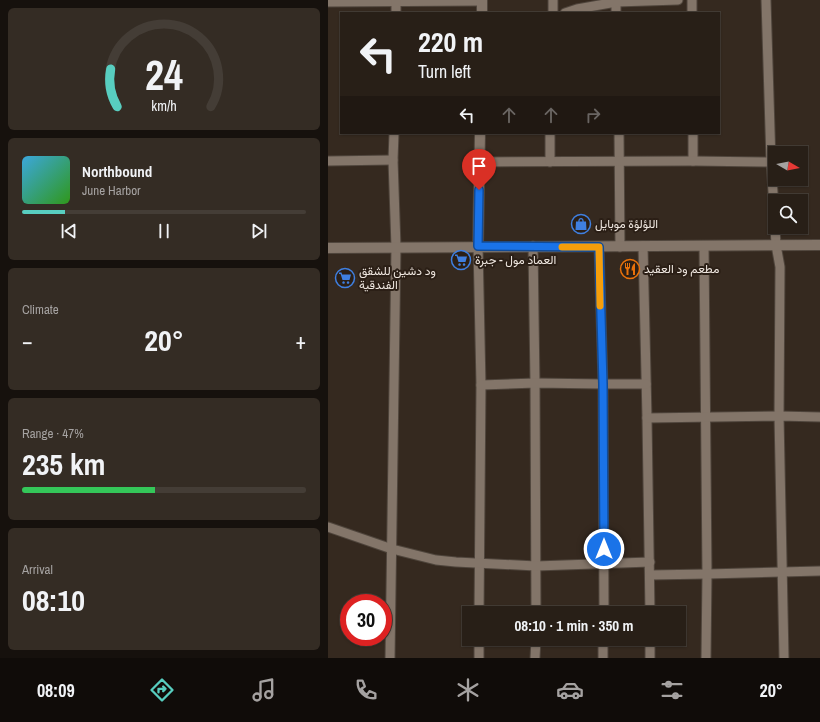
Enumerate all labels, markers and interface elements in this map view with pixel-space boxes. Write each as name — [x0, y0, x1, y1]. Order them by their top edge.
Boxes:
text: 220 m — [418, 23, 483, 61]
icon: left — [352, 28, 404, 80]
text: 24 — [145, 47, 183, 103]
text: Turn left — [418, 59, 471, 84]
text: km/h — [151, 96, 177, 115]
icon: left — [456, 104, 478, 126]
icon: ahead — [498, 104, 520, 126]
icon: ahead — [540, 104, 562, 126]
icon: right — [582, 104, 604, 126]
north arrow — [768, 146, 808, 186]
map controls — [768, 146, 808, 234]
pin — [462, 149, 496, 190]
icon: arrive — [468, 155, 490, 177]
text: Northbound — [82, 161, 152, 182]
text: June Harbor — [82, 182, 141, 199]
button: search — [768, 194, 808, 234]
shop icon: اللؤلؤة موبايل — [570, 213, 592, 235]
place label: اللؤلؤة موبايل — [595, 216, 658, 232]
icon: previous — [58, 220, 80, 242]
icon: pause — [153, 220, 175, 242]
icon: next — [248, 220, 270, 242]
supermarket icon: العماد مول - جبرة — [450, 249, 472, 271]
place label: العماد مول - جبرة — [475, 252, 556, 268]
restaurant icon: مطعم ود العقيد — [619, 258, 641, 280]
place label: مطعم ود العقيد — [644, 261, 719, 277]
place label: ود دشين للشقق الفندقية — [359, 263, 436, 293]
supermarket icon: ود دشين للشقق الفندقية — [334, 267, 356, 289]
text: Climate — [22, 301, 59, 318]
text: 20° — [144, 320, 184, 360]
text: − — [22, 326, 33, 356]
text: + — [295, 326, 306, 356]
text: Range · 47% — [22, 425, 84, 442]
text: 235 km — [22, 444, 105, 484]
position arrow — [583, 528, 625, 570]
text: Arrival — [22, 561, 53, 578]
text: 08:10 — [22, 580, 85, 620]
speed limit sign: 30 — [340, 594, 392, 646]
text: 08:10 · 1 min · 350 m — [515, 615, 633, 636]
icon: directions — [148, 676, 176, 704]
icon: music — [250, 676, 278, 704]
icon: phone — [352, 676, 380, 704]
icon: climate — [454, 676, 482, 704]
icon: car — [556, 676, 584, 704]
icon: filters — [658, 676, 686, 704]
text: 08:09 — [37, 678, 75, 703]
text: 20° — [759, 678, 783, 703]

